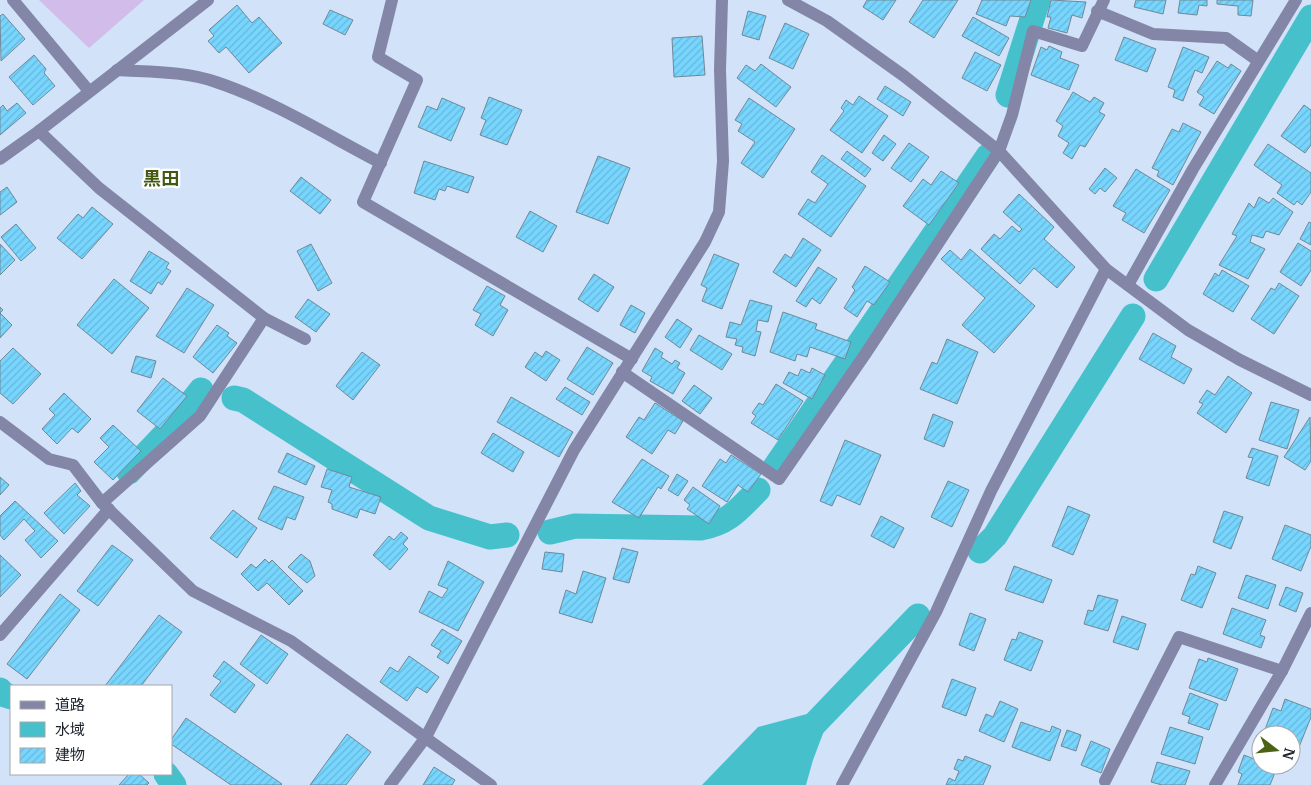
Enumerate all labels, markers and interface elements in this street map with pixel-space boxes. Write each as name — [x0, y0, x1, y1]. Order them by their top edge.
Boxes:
district label: 黒田 — [143, 167, 179, 190]
legend — [10, 685, 172, 775]
text: 道路 — [55, 695, 85, 714]
text: 水域 — [55, 720, 85, 739]
north arrow — [1251, 725, 1301, 775]
text: 建物 — [55, 745, 85, 764]
text: N — [1278, 746, 1299, 761]

